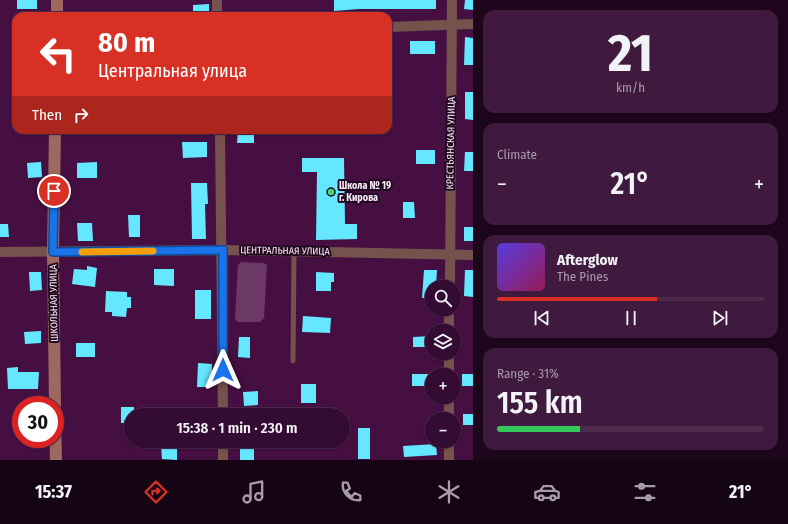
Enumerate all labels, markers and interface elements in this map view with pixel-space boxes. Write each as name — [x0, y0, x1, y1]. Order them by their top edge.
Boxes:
text: 21 — [608, 22, 653, 85]
text: 80 m — [98, 26, 155, 59]
icon: left — [32, 28, 84, 80]
text: Центральная улица — [98, 60, 247, 82]
text: km/h — [616, 80, 645, 95]
street label: КРЕСТЬЯНСКАЯ УЛИЦА — [444, 96, 458, 190]
icon: right — [70, 104, 92, 126]
text: Then — [32, 106, 62, 124]
text: Climate — [497, 147, 537, 162]
text: 21° — [611, 166, 650, 202]
text: − — [497, 171, 507, 198]
text: + — [754, 171, 764, 198]
pin — [37, 174, 71, 208]
icon: arrive — [43, 180, 65, 202]
place label: Школа № 19 г. Кирова — [339, 180, 391, 204]
marker: Школа № 19 г. Кирова — [326, 187, 336, 197]
street label: ЦЕНТРАЛЬНАЯ УЛИЦА — [240, 244, 331, 258]
text: Afterglow — [557, 251, 618, 269]
street label: ШКОЛЬНАЯ УЛИЦА — [47, 263, 61, 342]
text: The Pines — [557, 269, 608, 284]
map controls — [425, 280, 461, 448]
button: search — [425, 280, 461, 316]
icon: previous — [531, 307, 553, 329]
icon: pause — [620, 307, 642, 329]
icon: next — [709, 307, 731, 329]
button: layers — [425, 324, 461, 360]
position arrow — [202, 349, 244, 391]
text: Range · 31% — [497, 366, 559, 381]
button: + — [425, 368, 461, 404]
text: 155 km — [497, 385, 583, 421]
speed limit sign: 30 — [12, 396, 64, 448]
button: − — [425, 412, 461, 448]
text: 15:38 · 1 min · 230 m — [176, 419, 298, 437]
icon: directions — [142, 478, 170, 506]
icon: music — [240, 478, 268, 506]
icon: phone — [337, 478, 365, 506]
icon: climate — [435, 478, 463, 506]
icon: car — [533, 478, 561, 506]
icon: filters — [631, 478, 659, 506]
text: 15:37 — [35, 481, 72, 503]
text: 21° — [729, 481, 753, 503]

